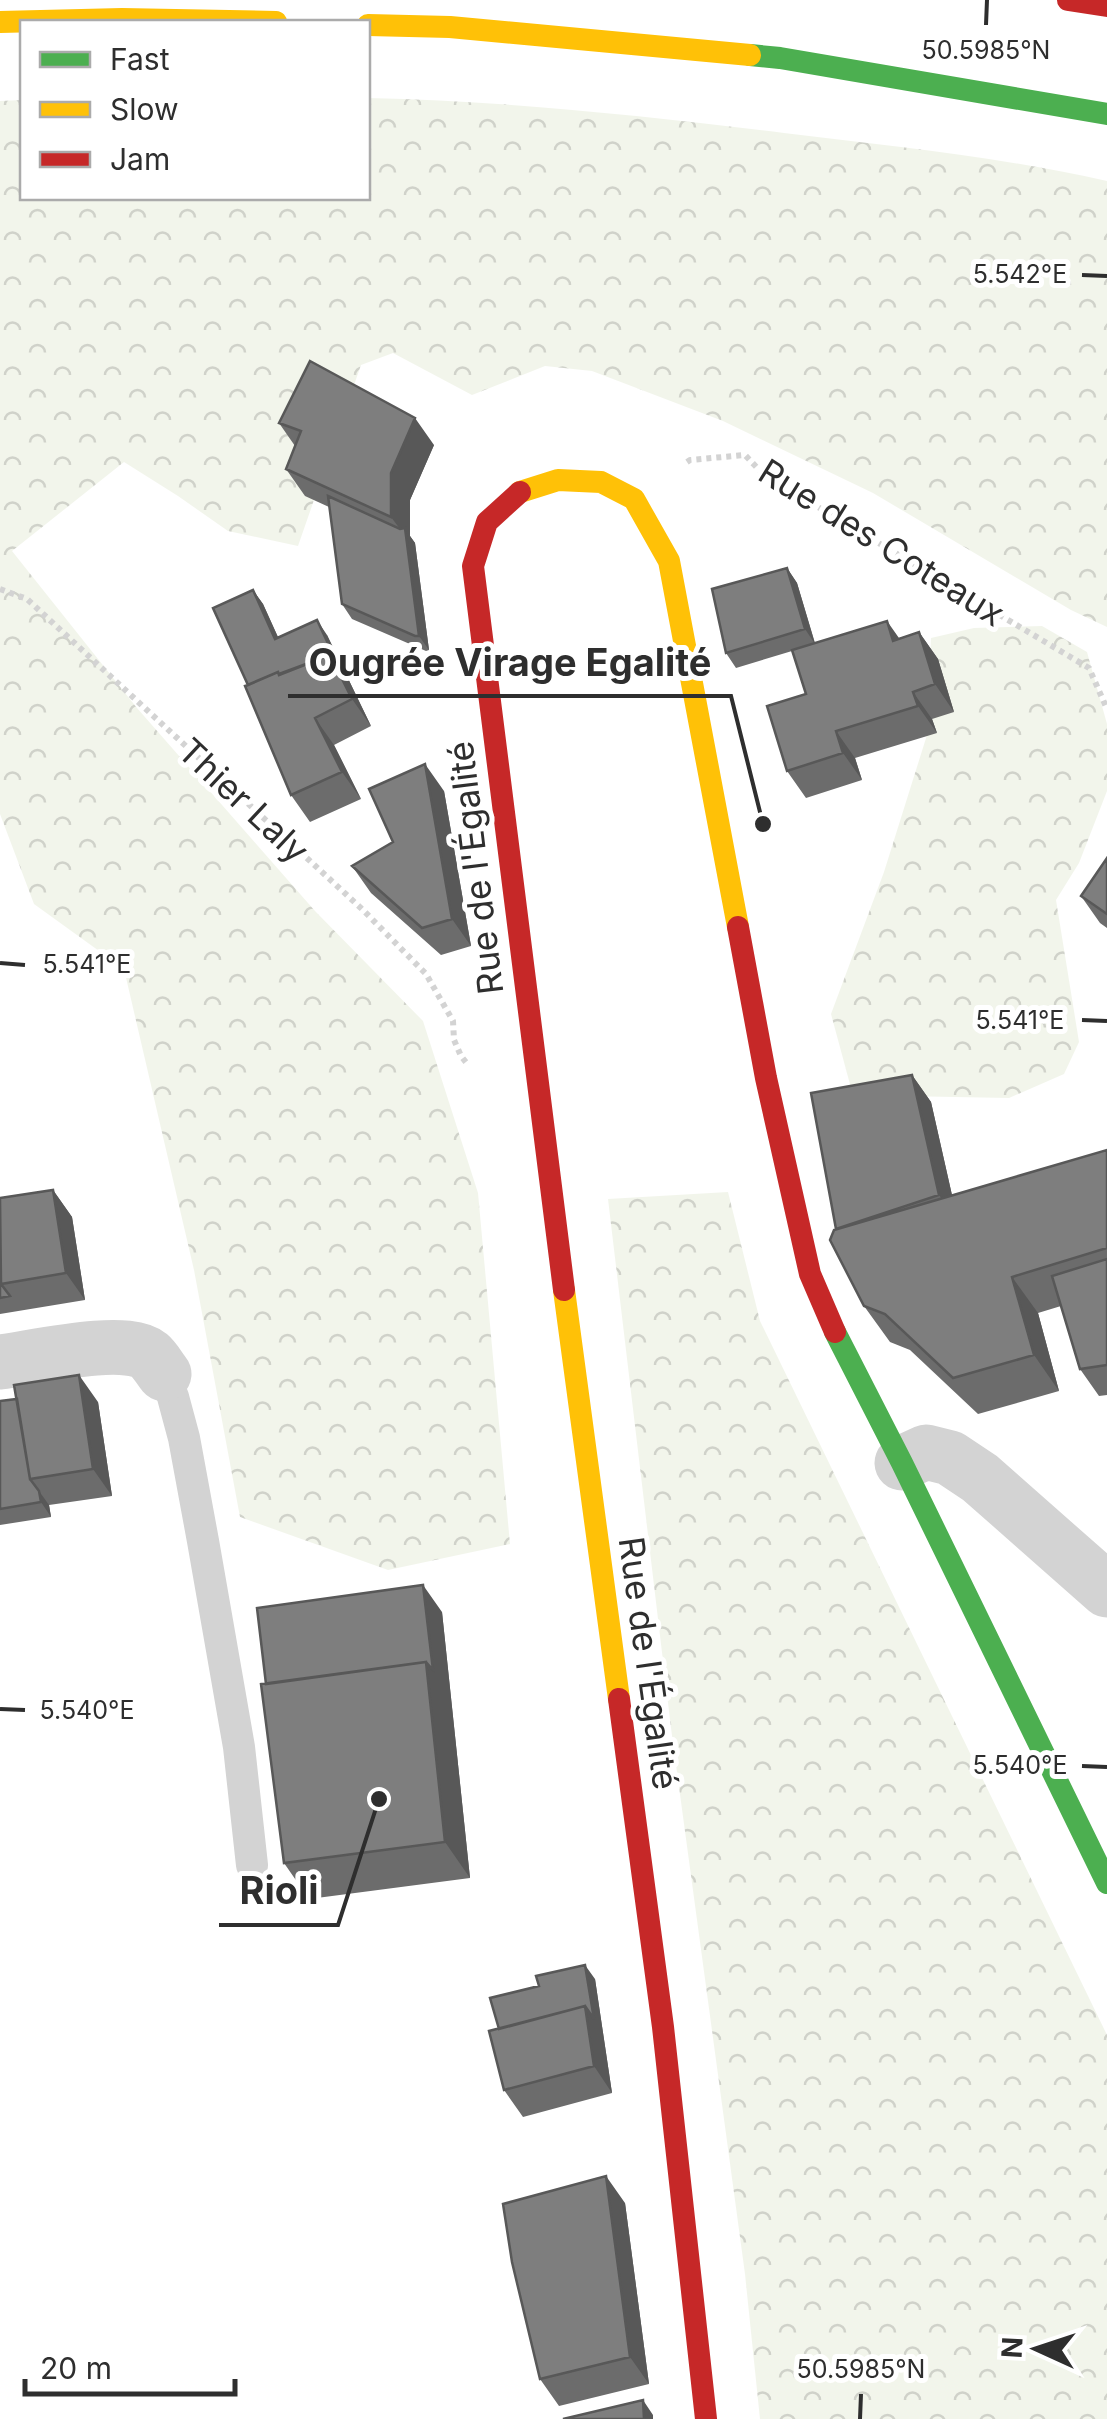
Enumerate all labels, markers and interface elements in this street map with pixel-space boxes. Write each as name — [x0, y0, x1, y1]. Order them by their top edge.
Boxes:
legend — [20, 20, 370, 200]
text: 50.5985°N — [922, 35, 1050, 65]
text: Fast — [110, 41, 170, 77]
text: Slow — [110, 91, 179, 127]
text: Jam — [110, 141, 170, 177]
text: 5.542°E — [973, 259, 1067, 289]
street label: Rue des Coteaux — [752, 450, 1012, 634]
callout: Ougrée Virage Egalité — [288, 628, 731, 696]
text: Ougrée Virage Egalité — [308, 639, 712, 685]
street label: Thier Laly — [170, 729, 318, 871]
street label: Rue de l'Égalité — [439, 739, 511, 997]
text: 5.541°E — [43, 949, 131, 979]
text: 5.541°E — [976, 1005, 1064, 1035]
street label: Rue de l'Égalité — [610, 1534, 688, 1792]
text: 5.540°E — [40, 1695, 134, 1725]
text: 5.540°E — [973, 1750, 1067, 1780]
callout: Rioli — [219, 1857, 338, 1925]
text: Rioli — [239, 1867, 319, 1913]
north arrow — [987, 2299, 1087, 2399]
scale bar — [25, 2334, 235, 2396]
text: N — [994, 2336, 1030, 2359]
text: 20 m — [40, 2350, 112, 2386]
text: 50.5985°N — [797, 2354, 925, 2384]

